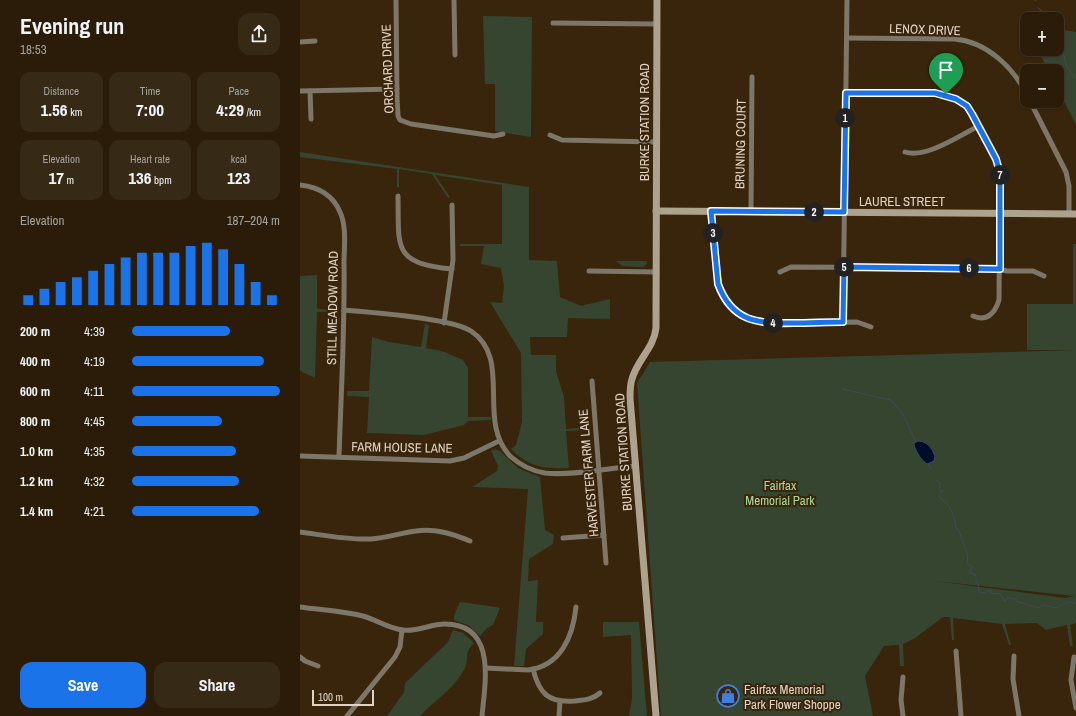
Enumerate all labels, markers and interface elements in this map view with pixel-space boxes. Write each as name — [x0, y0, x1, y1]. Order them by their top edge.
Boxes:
text: Evening run — [20, 11, 124, 41]
map controls — [1020, 12, 1064, 108]
button: + — [1020, 12, 1064, 56]
button: share — [238, 13, 280, 55]
street label: LENOX DRIVE — [889, 20, 961, 39]
street label: ORCHARD DRIVE — [377, 24, 398, 114]
text: 18:53 — [20, 41, 47, 58]
pin — [929, 53, 963, 94]
icon: arrive — [935, 59, 957, 81]
street label: BURKE STATION ROAD — [636, 63, 653, 181]
button: − — [1020, 64, 1064, 108]
text: Distance — [44, 84, 79, 98]
text: Time — [140, 84, 160, 98]
text: Pace — [228, 84, 249, 98]
text: 1.56 — [40, 98, 68, 121]
text: 7:00 — [136, 98, 164, 121]
text: 4:29 — [216, 98, 244, 121]
street label: BRUNING COURT — [731, 98, 750, 189]
text: km — [68, 105, 82, 119]
text: /km — [244, 105, 261, 119]
pin: 1 — [835, 108, 855, 128]
text: 1 — [842, 111, 848, 125]
text: Elevation — [43, 152, 80, 166]
text: Heart rate — [130, 152, 170, 166]
text: kcal — [231, 152, 247, 166]
pin: 7 — [990, 165, 1010, 185]
text: 17 — [49, 166, 64, 189]
text: 136 — [128, 166, 152, 189]
text: 123 — [227, 166, 250, 189]
text: 7 — [997, 168, 1003, 182]
text: m — [64, 173, 74, 187]
text: bpm — [152, 173, 172, 187]
street label: LAUREL STREET — [859, 193, 946, 210]
pin: 2 — [804, 202, 824, 222]
text: 2 — [811, 205, 817, 219]
text: Elevation — [20, 212, 64, 229]
text: 187–204 m — [227, 212, 280, 229]
pin: 3 — [703, 223, 723, 243]
text: 3 — [710, 226, 716, 240]
street label: STILL MEADOW ROAD — [323, 251, 342, 365]
pin: 5 — [834, 257, 854, 277]
pin: 6 — [959, 258, 979, 278]
text: 5 — [841, 260, 847, 274]
text: 6 — [966, 261, 972, 275]
pin: 4 — [763, 313, 783, 333]
text: 4 — [770, 316, 776, 330]
text: 200 m — [20, 323, 50, 340]
text: 4:39 — [84, 323, 105, 340]
text: 400 m — [20, 353, 50, 370]
text: 4:19 — [84, 353, 105, 370]
text: 600 m — [20, 383, 50, 400]
text: 4:11 — [84, 383, 104, 400]
street label: BURKE STATION ROAD — [611, 392, 636, 511]
street label: HARVESTER FARM LANE — [574, 408, 603, 538]
text: 800 m — [20, 413, 50, 430]
text: 4:45 — [84, 413, 105, 430]
street label: FARM HOUSE LANE — [351, 438, 453, 457]
text: 1.0 km — [20, 443, 53, 460]
text: 4:35 — [84, 443, 105, 460]
text: 1.2 km — [20, 473, 53, 490]
text: 4:32 — [84, 473, 105, 490]
park label: Fairfax Memorial Park — [745, 477, 815, 509]
text: 1.4 km — [20, 503, 53, 520]
text: 4:21 — [84, 503, 105, 520]
button: Save — [20, 662, 146, 708]
button: Share — [154, 662, 280, 708]
place label: Fairfax Memorial Park Flower Shoppe — [744, 681, 841, 713]
shop icon: Fairfax Memorial Park Flower Shoppe — [715, 683, 741, 709]
scale bar — [312, 688, 374, 707]
text: 100 m — [318, 690, 343, 704]

